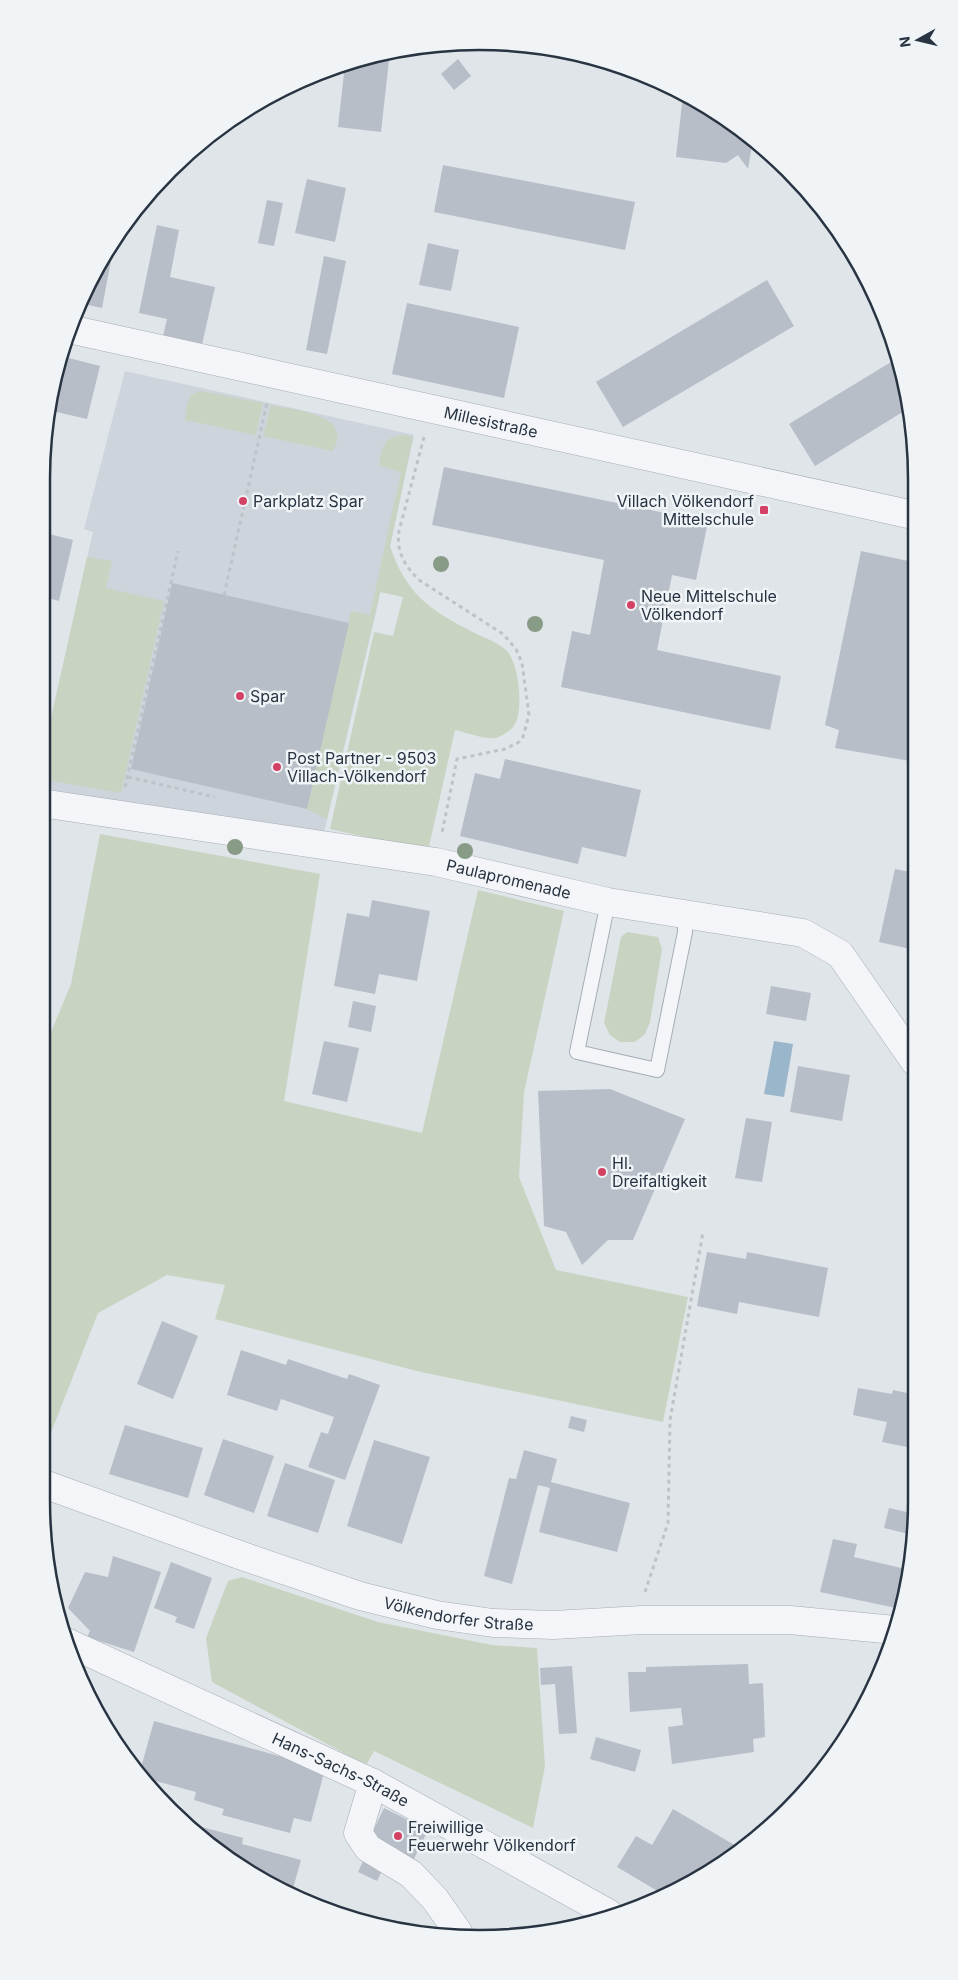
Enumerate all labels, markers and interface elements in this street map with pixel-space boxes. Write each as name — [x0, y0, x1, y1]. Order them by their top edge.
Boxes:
north arrow — [893, 15, 943, 65]
text: N — [895, 35, 914, 48]
street label: Millesistraße — [442, 402, 540, 442]
place label: Parkplatz Spar — [253, 491, 364, 511]
place label: Villach Völkendorf Mittelschule — [617, 491, 754, 529]
marker: Parkplatz Spar — [237, 495, 249, 507]
marker: Villach Völkendorf Mittelschule — [758, 504, 770, 516]
place label: Neue Mittelschule Völkendorf — [641, 586, 777, 624]
marker: Neue Mittelschule Völkendorf — [625, 599, 637, 611]
place label: Spar — [250, 686, 285, 706]
marker: Spar — [234, 690, 246, 702]
place label: Post Partner - 9503 Villach-Völkendorf — [287, 748, 436, 786]
marker: Post Partner - 9503 Villach-Völkendorf — [271, 761, 283, 773]
street label: Paulapromenade — [444, 855, 573, 903]
place label: Hl. Dreifaltigkeit — [612, 1153, 707, 1191]
marker: Hl. Dreifaltigkeit — [596, 1166, 608, 1178]
street label: Völkendorfer Straße — [382, 1592, 534, 1634]
street label: Hans-Sachs-Straße — [269, 1728, 413, 1811]
place label: Freiwillige Feuerwehr Völkendorf — [408, 1817, 576, 1855]
marker: Freiwillige Feuerwehr Völkendorf — [392, 1830, 404, 1842]

